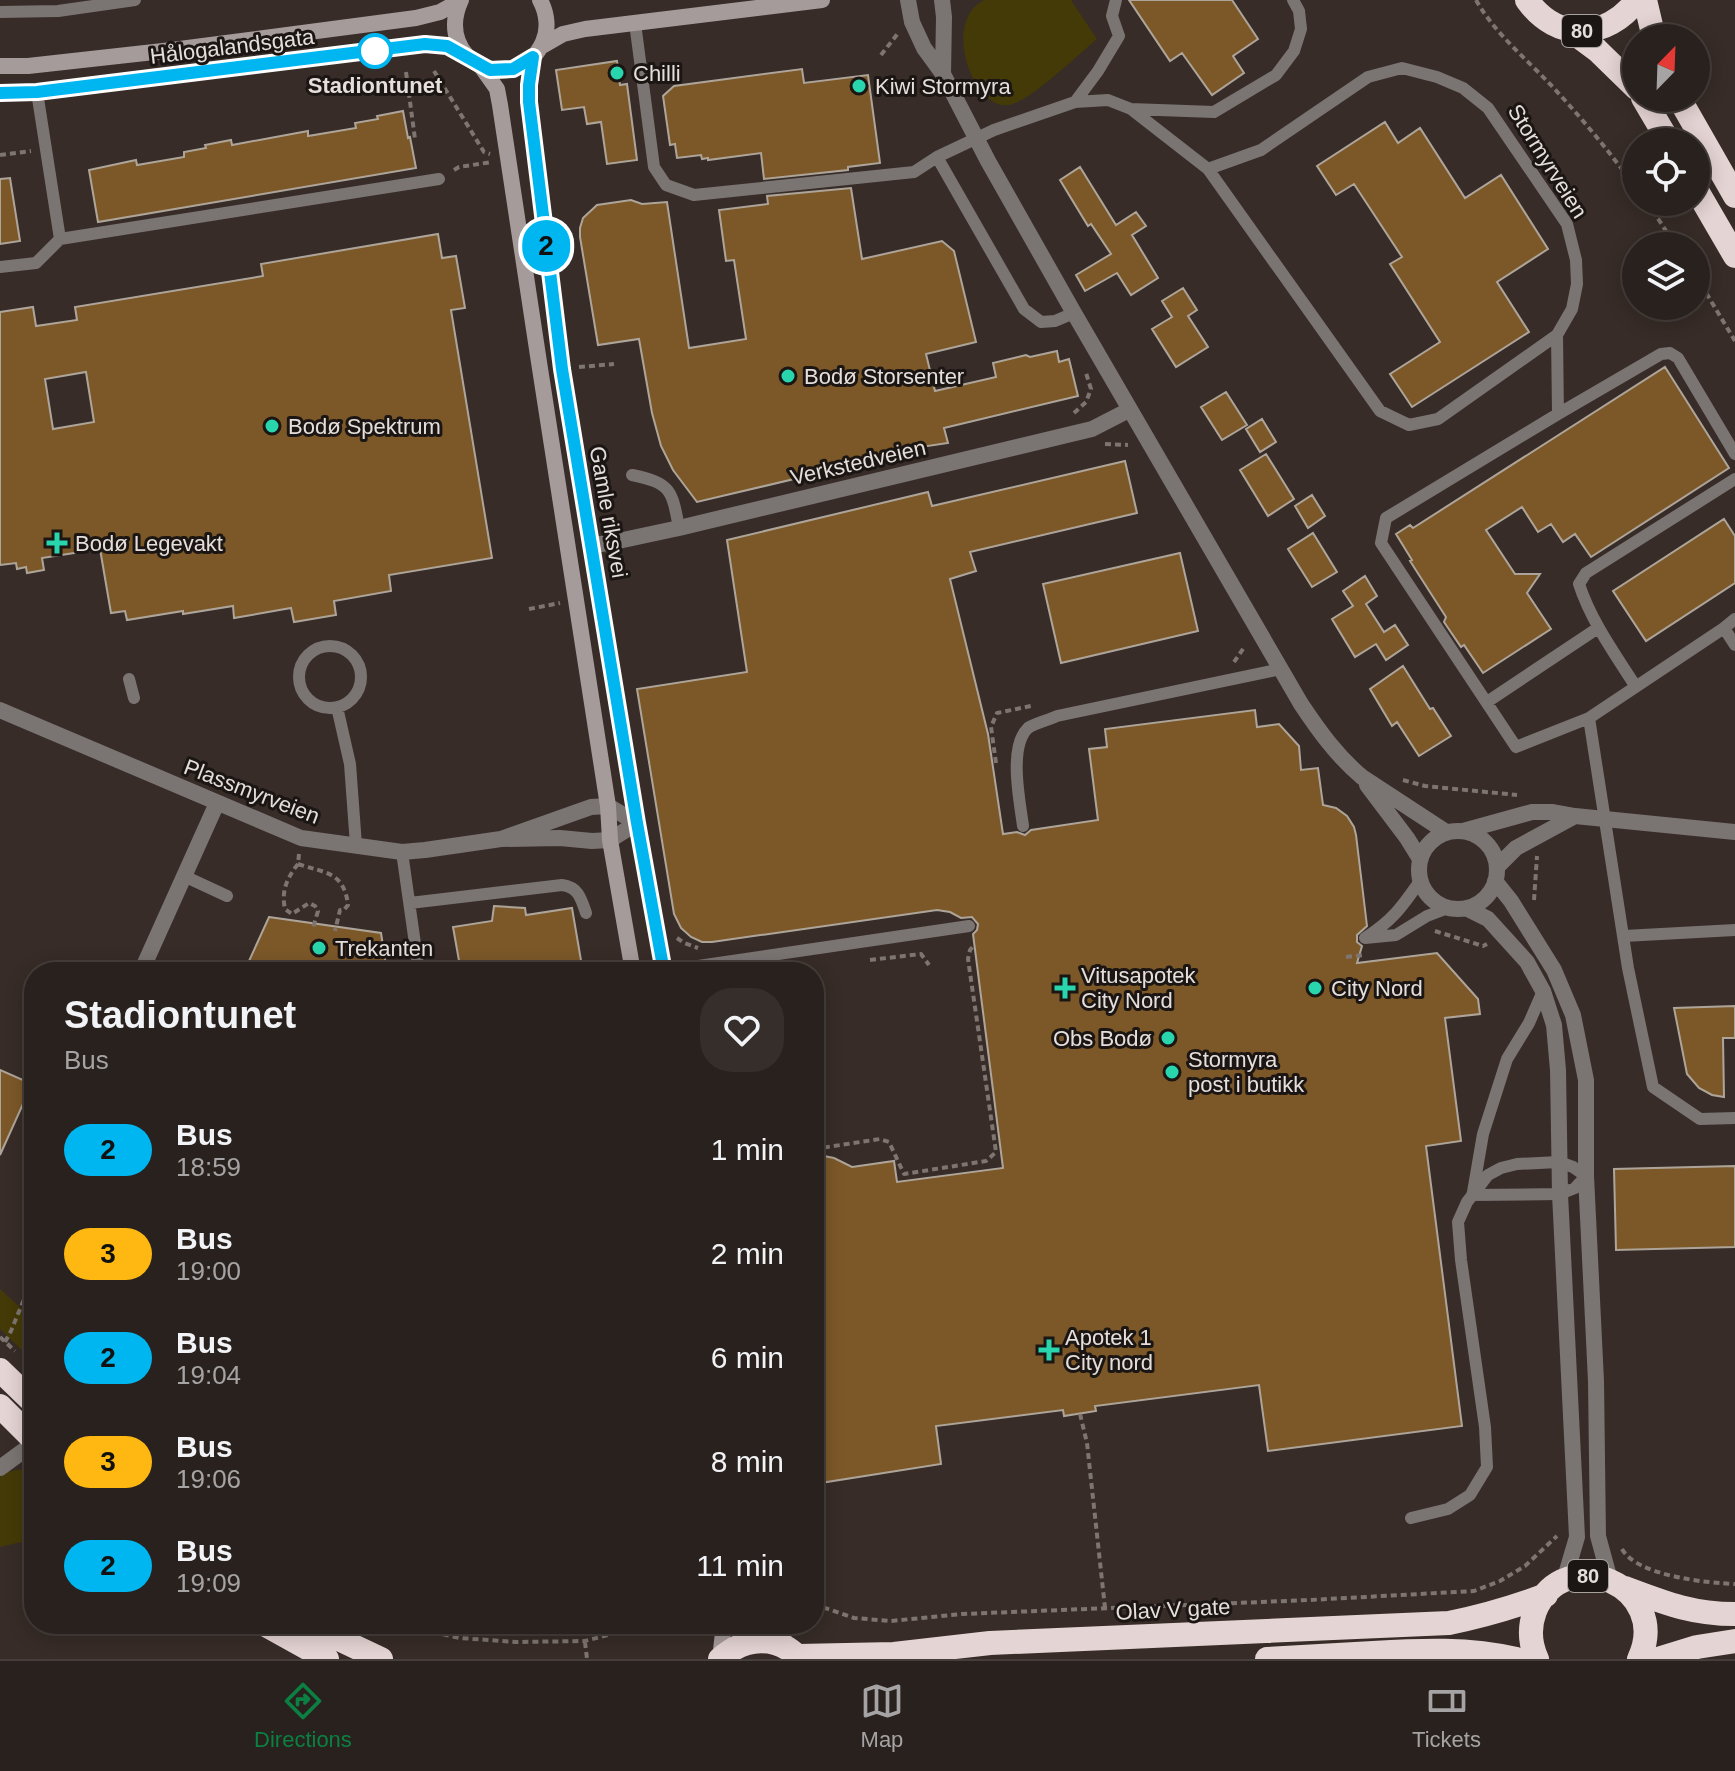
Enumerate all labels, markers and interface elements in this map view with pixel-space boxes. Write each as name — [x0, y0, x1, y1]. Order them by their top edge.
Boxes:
road number: 80 — [1562, 15, 1602, 47]
street label: Hålogalandsgata — [149, 24, 316, 69]
north arrow — [1622, 24, 1710, 112]
map controls — [1622, 24, 1710, 320]
marker: Stadiontunet — [358, 34, 392, 68]
place label: Chilli — [633, 61, 681, 86]
marker: Chilli — [608, 64, 626, 82]
place label: Stadiontunet — [308, 73, 443, 98]
place label: Kiwi Stormyra — [875, 74, 1011, 99]
marker: Kiwi Stormyra — [850, 77, 868, 95]
street label: Stormyrveien — [1503, 100, 1593, 223]
button: locate — [1622, 128, 1710, 216]
line badge: 2 — [520, 220, 572, 272]
text: 2 — [538, 230, 554, 261]
button: layers — [1622, 232, 1710, 320]
place label: Bodø Storsenter — [804, 364, 964, 389]
marker: Bodø Storsenter — [779, 367, 797, 385]
place label: Bodø Spektrum — [288, 414, 441, 439]
marker: Bodø Spektrum — [263, 417, 281, 435]
street label: Verkstedveien — [788, 435, 928, 490]
street label: Gamle riksvei — [585, 444, 632, 580]
place label: Bodø Legevakt — [75, 531, 223, 556]
marker: Bodø Legevakt — [46, 532, 68, 554]
street label: Plassmyrveien — [181, 754, 323, 829]
place label: Trekanten — [335, 936, 433, 961]
marker: Trekanten — [310, 939, 328, 957]
place label: Vitusapotek City Nord — [1081, 963, 1197, 1013]
place label: City Nord — [1331, 976, 1423, 1001]
marker: Vitusapotek City Nord — [1056, 979, 1074, 997]
marker: City Nord — [1306, 979, 1324, 997]
button: heart — [700, 988, 784, 1072]
text: Stadiontunet — [64, 994, 296, 1036]
place label: Obs Bodø — [1053, 1026, 1152, 1051]
marker: Obs Bodø — [1159, 1029, 1177, 1047]
text: Bus — [64, 1045, 109, 1075]
place label: Stormyra post i butikk — [1188, 1047, 1305, 1097]
marker: Stormyra post i butikk — [1163, 1063, 1181, 1081]
text: Bus — [176, 1118, 233, 1151]
text: 1 min — [711, 1133, 784, 1166]
text: 2 — [100, 1134, 116, 1165]
text: 18:59 — [176, 1152, 241, 1182]
text: Bus — [176, 1222, 233, 1255]
text: 2 min — [711, 1237, 784, 1270]
text: 3 — [100, 1238, 116, 1269]
text: 19:00 — [176, 1256, 241, 1286]
place label: Apotek 1 City nord — [1065, 1325, 1153, 1375]
text: Bus — [176, 1326, 233, 1359]
text: 6 min — [711, 1341, 784, 1374]
marker: Apotek 1 City nord — [1040, 1341, 1058, 1359]
text: 2 — [100, 1342, 116, 1373]
text: 19:04 — [176, 1360, 241, 1390]
text: Bus — [176, 1430, 233, 1463]
text: 8 min — [711, 1445, 784, 1478]
text: 3 — [100, 1446, 116, 1477]
text: 19:06 — [176, 1464, 241, 1494]
text: Bus — [176, 1534, 233, 1567]
text: 11 min — [696, 1549, 784, 1582]
text: 2 — [100, 1550, 116, 1581]
road number: 80 — [1568, 1560, 1608, 1592]
text: 19:09 — [176, 1568, 241, 1598]
street label: Olav V gate — [1115, 1594, 1231, 1625]
tab: Directions — [254, 1679, 352, 1753]
tab: Map — [860, 1679, 904, 1753]
tab: Tickets — [1412, 1679, 1481, 1753]

